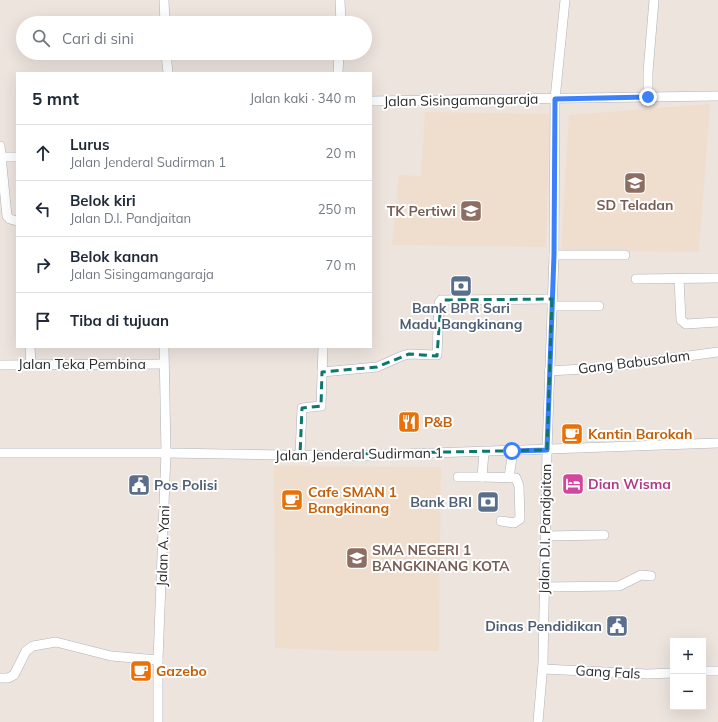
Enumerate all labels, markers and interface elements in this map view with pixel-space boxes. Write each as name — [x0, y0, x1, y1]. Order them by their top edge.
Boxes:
search box — [16, 16, 372, 60]
icon: search — [30, 27, 52, 49]
text: Cari di sini — [62, 29, 134, 48]
text: 5 mnt — [32, 88, 79, 109]
route end — [639, 88, 657, 106]
text: Jalan kaki · 340 m — [250, 90, 356, 106]
street label: Jalan Sisingamangaraja — [383, 90, 539, 110]
text: Lurus — [70, 135, 110, 154]
icon: ahead — [32, 142, 54, 164]
text: 20 m — [326, 145, 356, 161]
text: Jalan Jenderal Sudirman 1 — [70, 154, 226, 170]
school or university icon: SD Teladan — [622, 170, 648, 196]
text: Belok kiri — [70, 191, 136, 210]
place label: SD Teladan — [597, 196, 673, 214]
icon: left — [32, 198, 54, 220]
school or university icon: TK Pertiwi — [458, 198, 484, 224]
text: 250 m — [318, 201, 356, 217]
place label: TK Pertiwi — [387, 202, 456, 220]
text: Jalan D.I. Pandjaitan — [70, 210, 191, 226]
text: Belok kanan — [70, 247, 159, 266]
icon: right — [32, 254, 54, 276]
text: 70 m — [326, 257, 356, 273]
text: Jalan Sisingamangaraja — [70, 266, 214, 282]
bank icon: Bank BPR Sari Madu Bangkinang — [448, 273, 474, 299]
place label: Bank BPR Sari Madu Bangkinang — [400, 299, 522, 333]
icon: arrive — [32, 310, 54, 332]
text: Tiba di tujuan — [70, 311, 169, 330]
street label: Gang Babusalam — [577, 346, 691, 378]
street label: Jalan Teka Pembina — [18, 355, 146, 373]
restaurant icon: P&B — [396, 409, 422, 435]
place label: P&B — [424, 413, 453, 431]
cafe icon: Kantin Barokah — [559, 421, 585, 447]
place label: Kantin Barokah — [588, 425, 692, 443]
route start — [503, 442, 521, 460]
street label: Jalan Jenderal Sudirman 1 — [275, 444, 443, 464]
street label: Jalan D.I. Pandjaitan — [535, 464, 555, 594]
hotel icon: Dian Wisma — [560, 471, 586, 497]
public building icon: Pos Polisi — [126, 472, 152, 498]
place label: Dian Wisma — [588, 475, 671, 493]
place label: Pos Polisi — [154, 476, 217, 494]
place label: Cafe SMAN 1 Bangkinang — [308, 483, 397, 517]
cafe icon: Cafe SMAN 1 Bangkinang — [279, 487, 305, 513]
bank icon: Bank BRI — [475, 489, 501, 515]
place label: Bank BRI — [410, 493, 472, 511]
street label: Jalan A. Yani — [153, 505, 173, 587]
place label: SMA NEGERI 1 BANGKINANG KOTA — [372, 541, 510, 575]
school or university icon: SMA NEGERI 1 BANGKINANG KOTA — [344, 545, 370, 571]
public building icon: Dinas Pendidikan — [604, 613, 630, 639]
place label: Dinas Pendidikan — [485, 617, 602, 635]
map controls — [670, 638, 706, 710]
button: + — [670, 638, 706, 674]
cafe icon: Gazebo — [128, 658, 154, 684]
street label: Gang Fals — [575, 661, 641, 683]
place label: Gazebo — [156, 662, 207, 680]
button: − — [670, 674, 706, 710]

